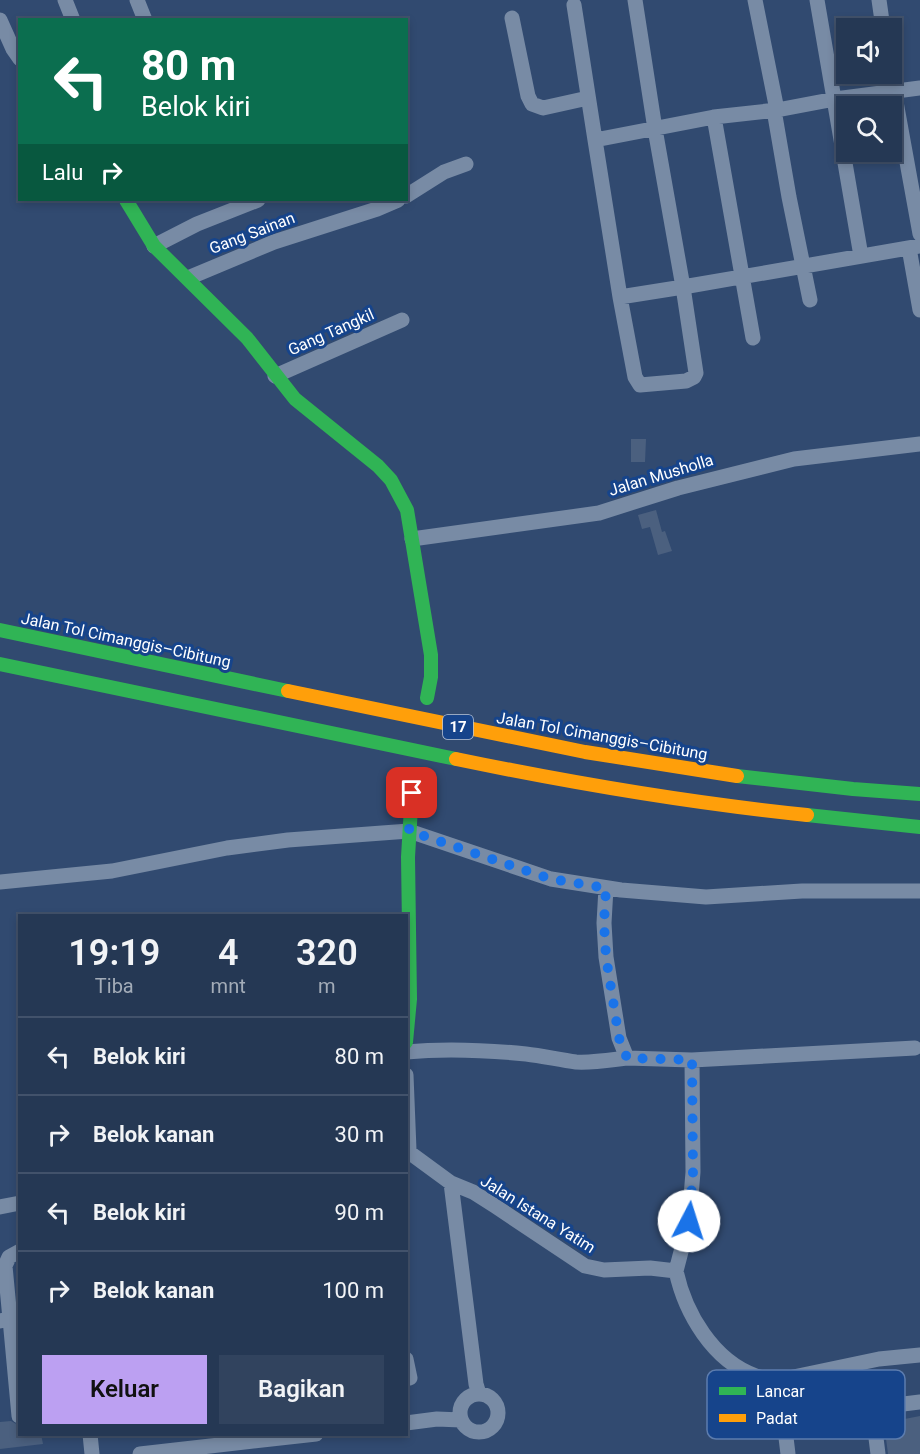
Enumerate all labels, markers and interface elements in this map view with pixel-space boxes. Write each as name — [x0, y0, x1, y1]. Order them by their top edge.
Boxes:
map controls — [836, 18, 902, 162]
button: sound — [836, 18, 902, 84]
text: 80 m — [141, 41, 236, 90]
icon: left — [42, 42, 120, 120]
text: Belok kiri — [141, 91, 250, 123]
button: search — [836, 96, 902, 162]
icon: right — [95, 156, 128, 189]
text: Lalu — [42, 160, 83, 185]
street label: Gang Sainan — [207, 208, 297, 258]
street label: Gang Tangkil — [285, 305, 377, 359]
street label: Jalan Musholla — [606, 450, 716, 500]
street label: Jalan Tol Cimanggis–Cibitung — [19, 608, 233, 672]
street label: Jalan Tol Cimanggis–Cibitung — [495, 708, 709, 764]
road number: 17 — [443, 715, 473, 739]
pin — [386, 767, 437, 818]
icon: arrive — [395, 776, 428, 809]
text: 19:19 — [68, 932, 160, 974]
text: 4 — [218, 932, 238, 974]
text: 320 — [296, 932, 358, 974]
text: Tiba — [95, 974, 134, 998]
text: mnt — [211, 974, 246, 998]
text: m — [318, 974, 336, 998]
icon: left — [42, 1040, 75, 1073]
text: Belok kiri — [93, 1044, 186, 1069]
text: 80 m — [335, 1044, 384, 1069]
icon: right — [42, 1118, 75, 1151]
text: Belok kanan — [93, 1122, 214, 1147]
text: 30 m — [335, 1122, 384, 1147]
street label: Jalan Istana Yatim — [477, 1171, 599, 1257]
position arrow — [657, 1189, 721, 1253]
icon: left — [42, 1196, 75, 1229]
text: Belok kiri — [93, 1200, 186, 1225]
text: 90 m — [335, 1200, 384, 1225]
icon: right — [42, 1274, 75, 1307]
text: Belok kanan — [93, 1278, 214, 1303]
text: 100 m — [322, 1278, 384, 1303]
button: Keluar — [42, 1355, 207, 1424]
button: Bagikan — [219, 1355, 384, 1424]
legend — [707, 1370, 905, 1439]
text: Lancar — [756, 1382, 805, 1401]
text: Padat — [756, 1409, 798, 1428]

